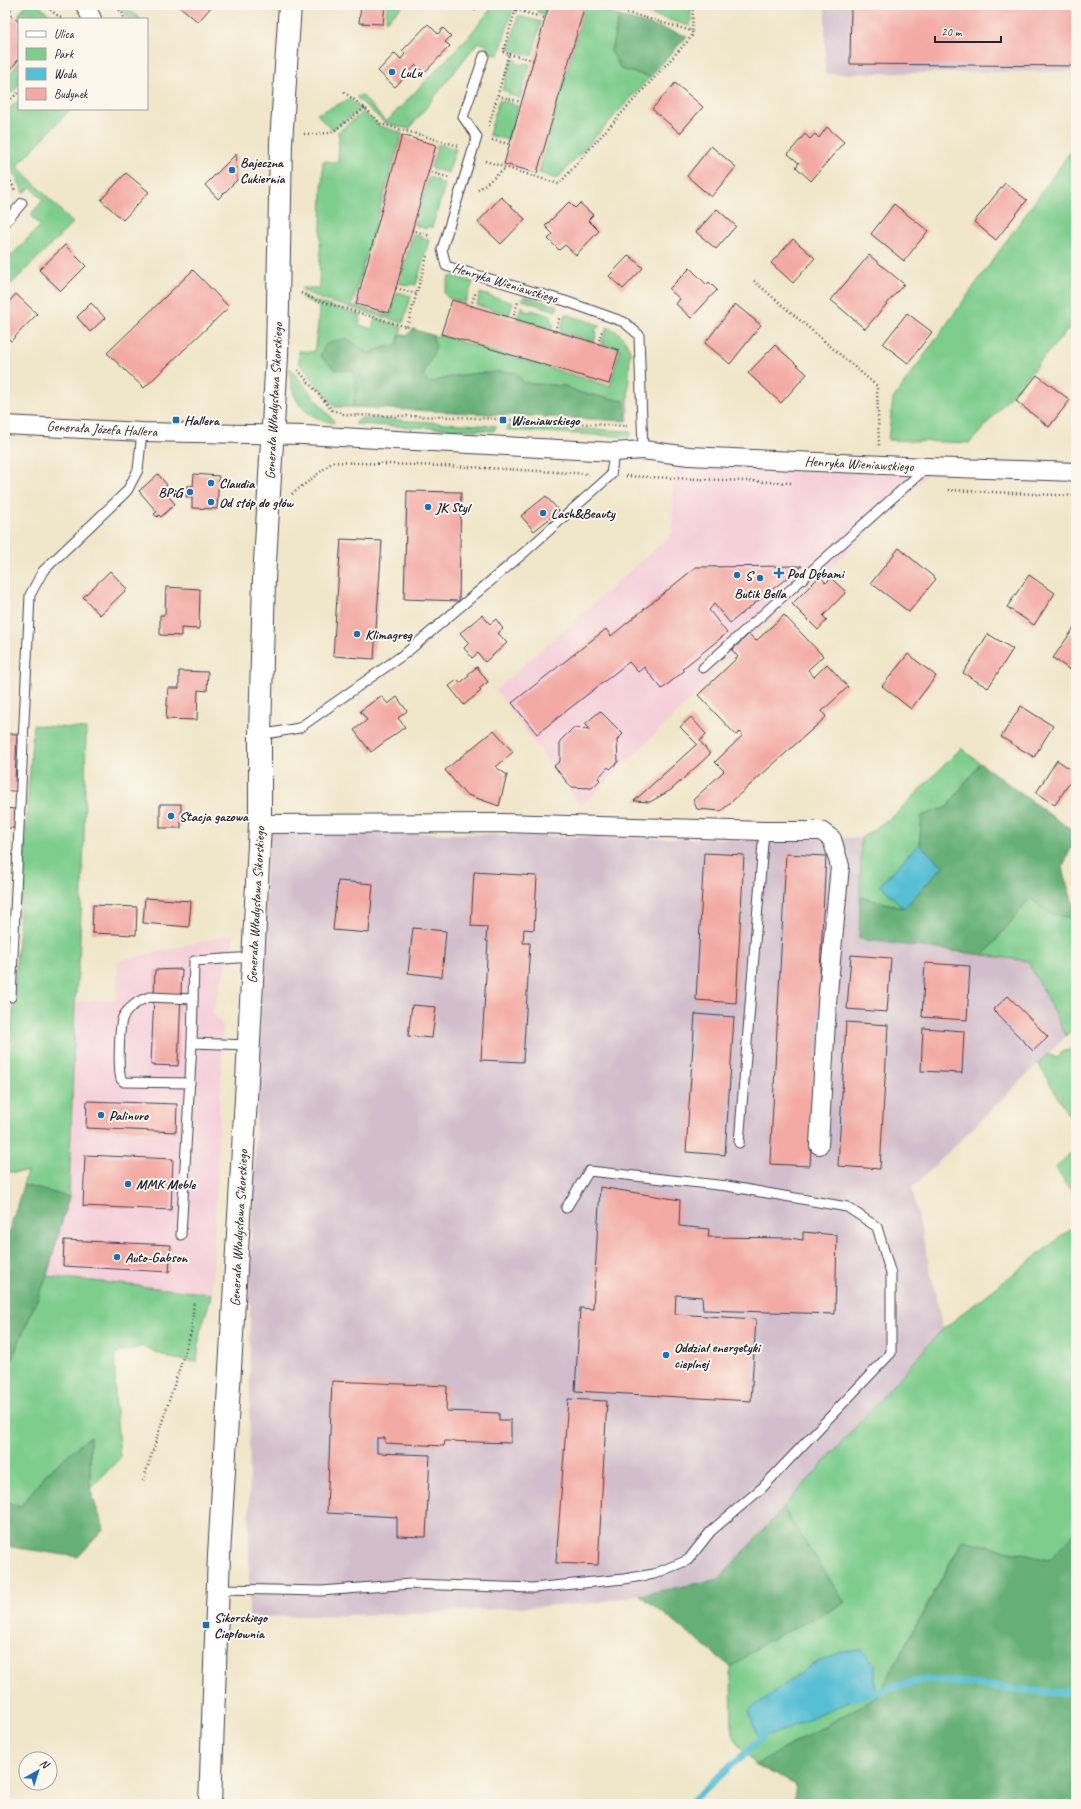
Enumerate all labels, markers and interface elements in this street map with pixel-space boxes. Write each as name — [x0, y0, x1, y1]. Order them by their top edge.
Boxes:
legend — [18, 18, 148, 110]
scale bar — [935, 18, 1001, 44]
text: 20 m — [941, 24, 963, 40]
text: Ulica — [54, 26, 75, 42]
text: Park — [54, 46, 75, 62]
place label: LuLu — [400, 64, 424, 81]
text: Woda — [54, 66, 78, 82]
marker: LuLu — [387, 67, 397, 77]
text: Budynek — [54, 86, 89, 102]
place label: Bajeczna Cukiernia — [240, 154, 286, 187]
marker: Bajeczna Cukiernia — [227, 165, 237, 175]
street label: Henryka Wieniawskiego — [451, 259, 560, 307]
street label: Generała Władysława Sikorskiego — [261, 321, 287, 480]
place label: Hallera — [184, 412, 220, 429]
place label: Wieniawskiego — [511, 412, 580, 429]
marker: Hallera — [171, 415, 181, 425]
marker: Wieniawskiego — [498, 415, 508, 425]
street label: Generała Józefa Hallera — [46, 418, 159, 440]
street label: Henryka Wieniawskiego — [804, 453, 915, 475]
place label: Claudia — [219, 475, 256, 492]
marker: Claudia — [206, 478, 216, 488]
place label: BPiG — [158, 484, 185, 501]
marker: BPiG — [185, 487, 195, 497]
place label: Od stóp do głów — [219, 494, 295, 511]
marker: Od stóp do głów — [206, 497, 216, 507]
place label: JK Styl — [435, 499, 472, 516]
marker: JK Styl — [423, 502, 433, 512]
place label: Lash&Beauty — [551, 505, 616, 522]
marker: Lash&Beauty — [538, 508, 548, 518]
place label: Pod Dębami — [787, 565, 846, 582]
place label: S — [745, 567, 755, 584]
marker: Pod Dębami — [774, 568, 784, 578]
marker: S — [732, 570, 742, 580]
marker: Butik Bella — [755, 573, 765, 583]
place label: Butik Bella — [734, 585, 788, 602]
place label: Klimagreg — [365, 626, 414, 643]
marker: Klimagreg — [352, 629, 362, 639]
place label: Stacja gazowa — [179, 808, 249, 825]
marker: Stacja gazowa — [166, 811, 176, 821]
street label: Generała Władysława Sikorskiego — [243, 825, 269, 984]
place label: Palinuro — [109, 1107, 149, 1124]
marker: Palinuro — [96, 1110, 106, 1120]
street label: Generała Władysława Sikorskiego — [226, 1148, 252, 1307]
place label: MMK Meble — [136, 1176, 196, 1193]
marker: MMK Meble — [123, 1179, 133, 1189]
place label: Auto-Gabson — [125, 1249, 189, 1266]
marker: Auto-Gabson — [112, 1252, 122, 1262]
place label: Oddział energetyki cieplnej — [674, 1339, 762, 1372]
marker: Oddział energetyki cieplnej — [661, 1350, 671, 1360]
place label: Sikorskiego Ciepłownia — [214, 1609, 269, 1642]
marker: Sikorskiego Ciepłownia — [201, 1620, 211, 1630]
north arrow — [18, 1751, 58, 1791]
text: N — [37, 1756, 53, 1772]

